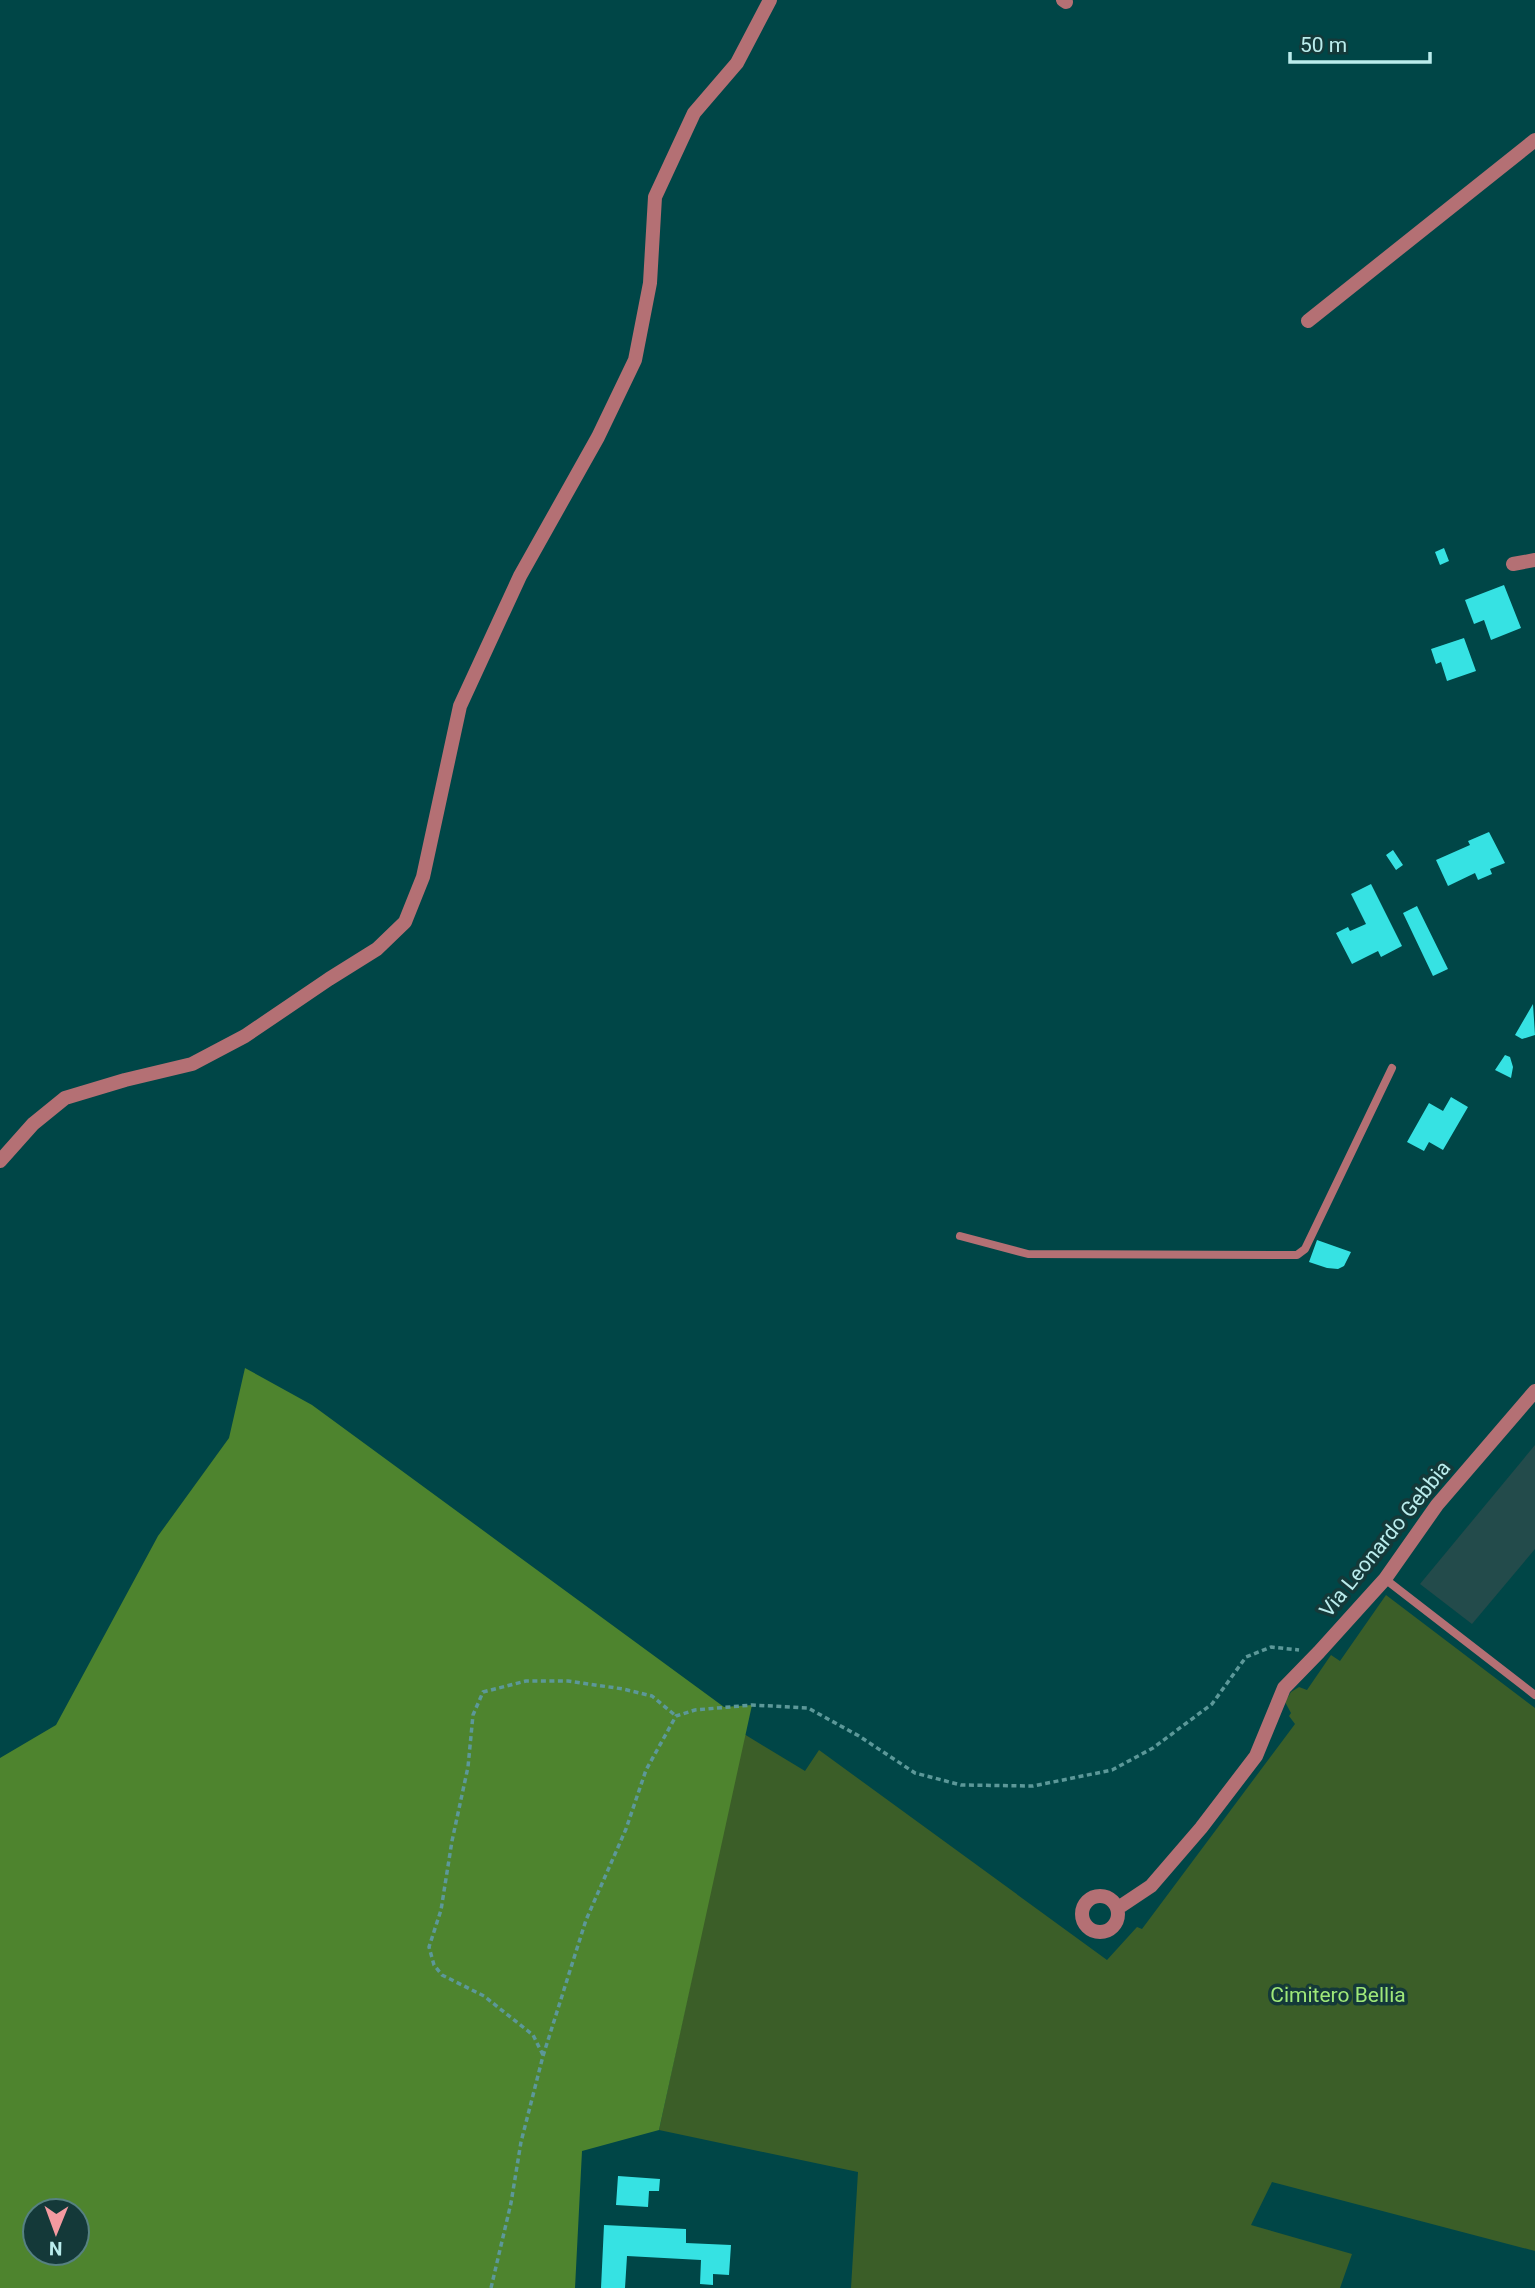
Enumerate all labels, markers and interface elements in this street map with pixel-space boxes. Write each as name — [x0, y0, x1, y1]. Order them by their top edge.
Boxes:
scale bar — [1290, 21, 1430, 65]
text: 50 m — [1300, 33, 1347, 57]
street label: Via Leonardo Gebbia — [1315, 1456, 1455, 1622]
park label: Cimitero Bellia — [1270, 1983, 1406, 2007]
north arrow — [21, 2197, 91, 2267]
text: N — [49, 2237, 63, 2260]

